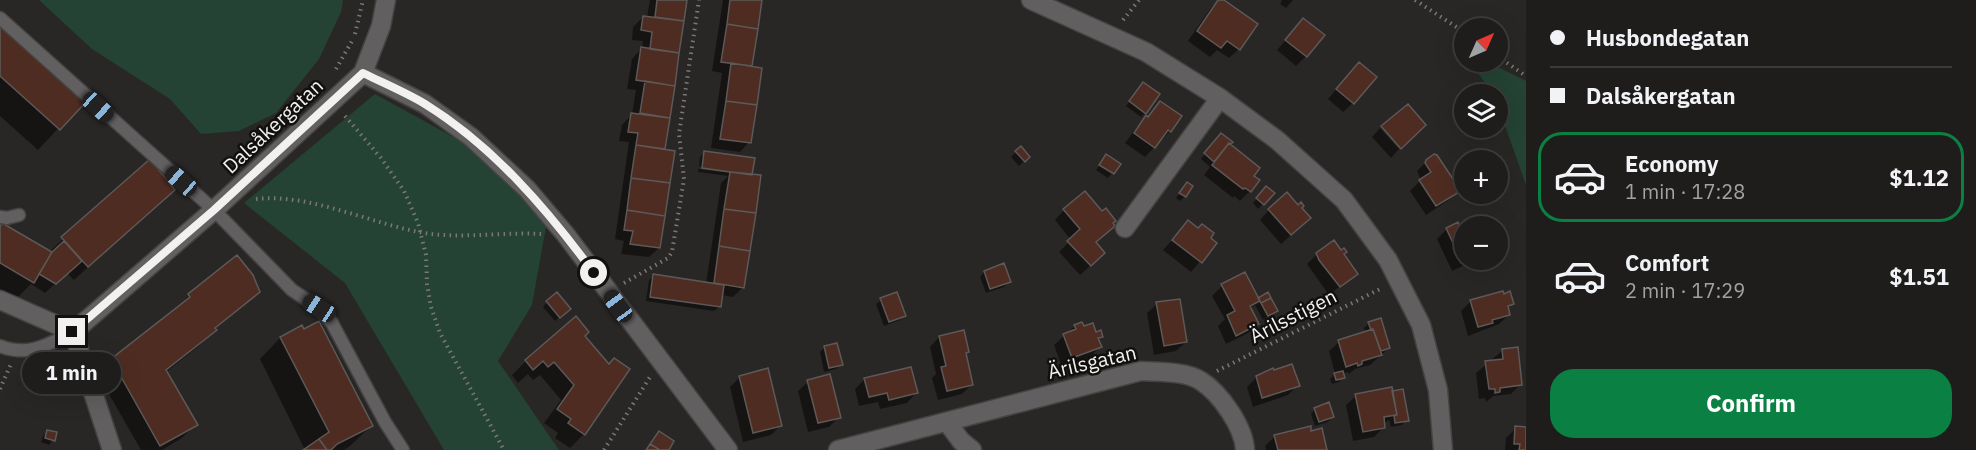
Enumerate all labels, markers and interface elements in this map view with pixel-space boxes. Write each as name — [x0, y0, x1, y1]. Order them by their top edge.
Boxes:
north arrow — [1454, 18, 1508, 72]
map controls — [1454, 18, 1508, 270]
text: Husbondegatan — [1586, 23, 1749, 52]
street label: Dalsåkergatan — [217, 72, 329, 179]
text: Dalsåkergatan — [1586, 81, 1736, 110]
button: layers — [1454, 84, 1508, 138]
car — [79, 88, 117, 126]
text: Economy — [1625, 149, 1719, 178]
button: + — [1454, 150, 1508, 204]
icon: car — [1553, 150, 1607, 204]
car — [162, 162, 200, 200]
text: $1.12 — [1889, 163, 1949, 192]
text: 1 min · 17:28 — [1625, 178, 1745, 205]
button: − — [1454, 216, 1508, 270]
text: Comfort — [1625, 248, 1709, 277]
icon: car — [1553, 249, 1607, 303]
route start — [580, 259, 607, 286]
text: $1.51 — [1889, 262, 1949, 291]
text: 2 min · 17:29 — [1625, 277, 1745, 304]
street label: Ärilsstigen — [1244, 282, 1341, 349]
car — [600, 286, 636, 326]
car — [299, 291, 339, 325]
route end — [58, 318, 85, 345]
street label: Ärilsgatan — [1045, 338, 1139, 385]
callout: 1 min — [22, 353, 122, 395]
text: 1 min — [45, 359, 98, 386]
button: Confirm — [1550, 369, 1952, 438]

